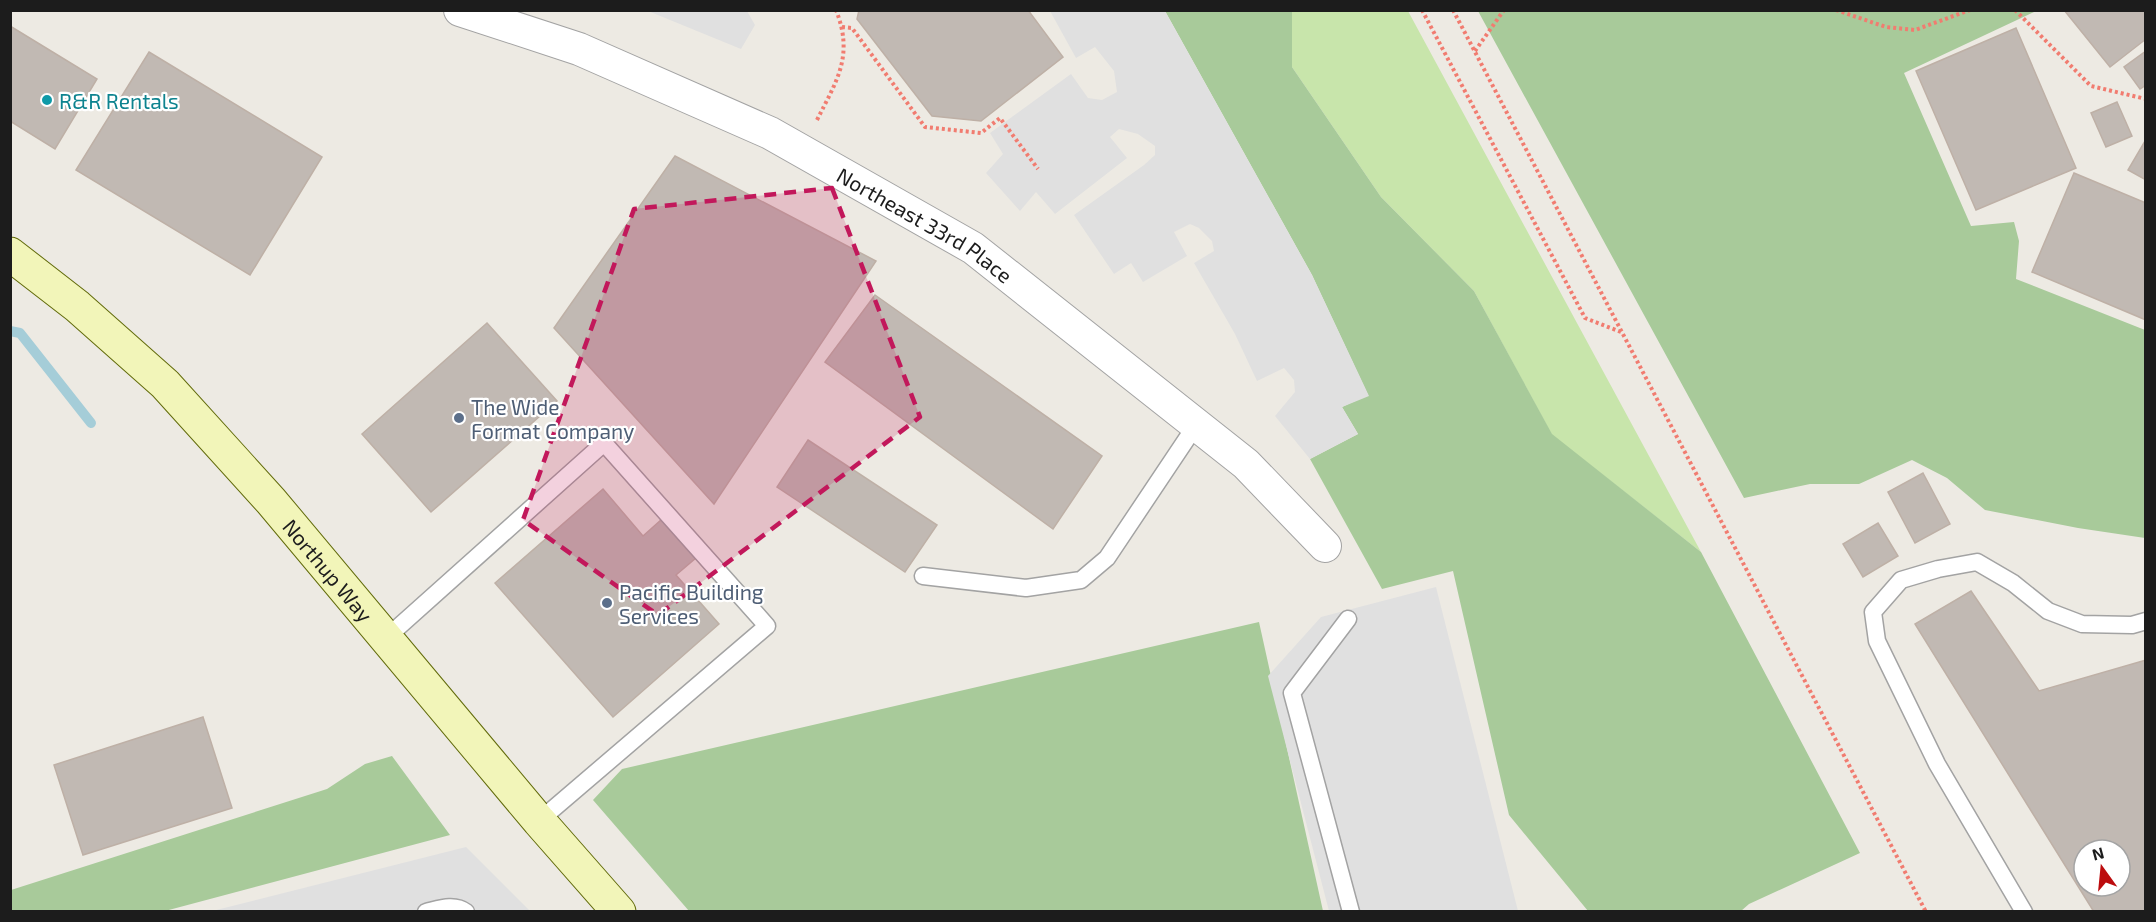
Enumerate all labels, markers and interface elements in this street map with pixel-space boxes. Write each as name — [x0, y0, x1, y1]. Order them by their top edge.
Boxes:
place label: R&R Rentals — [59, 88, 179, 113]
marker: R&R Rentals — [40, 93, 54, 107]
street label: Northeast 33rd Place — [833, 161, 1018, 287]
place label: The Wide Format Company — [471, 394, 634, 443]
marker: The Wide Format Company — [452, 411, 466, 425]
street label: Northup Way — [278, 513, 379, 626]
place label: Pacific Building Services — [619, 579, 764, 628]
marker: Pacific Building Services — [600, 596, 614, 610]
north arrow — [2072, 838, 2132, 898]
text: N — [2090, 842, 2106, 864]

